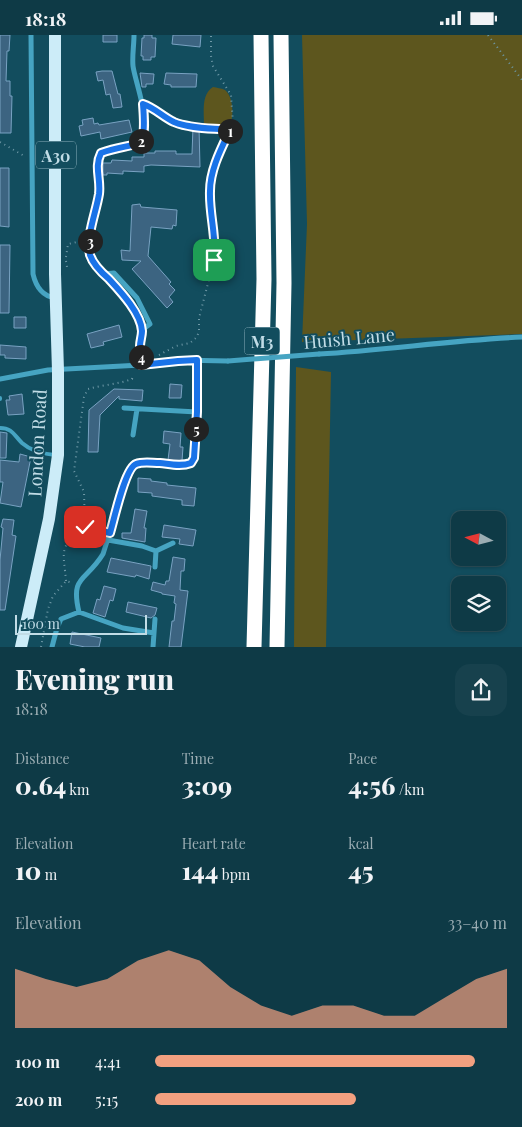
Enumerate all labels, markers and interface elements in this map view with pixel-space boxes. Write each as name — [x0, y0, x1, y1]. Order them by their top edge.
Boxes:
text: 18:18 — [25, 5, 66, 31]
pin: 1 — [218, 119, 242, 143]
text: 1 — [228, 122, 233, 141]
pin: 2 — [128, 129, 154, 153]
text: 2 — [138, 132, 145, 151]
road number: A30 — [36, 141, 76, 169]
pin: 3 — [78, 229, 102, 253]
text: 3 — [87, 232, 94, 251]
pin — [193, 239, 235, 281]
icon: arrive — [200, 246, 228, 274]
street label: Huish Lane — [302, 322, 396, 354]
road number: M3 — [244, 327, 280, 355]
pin: 4 — [128, 345, 154, 369]
text: 4 — [138, 348, 145, 367]
street label: London Road — [22, 388, 52, 497]
pin: 5 — [184, 417, 208, 441]
text: 5 — [193, 420, 200, 439]
pin — [64, 506, 106, 548]
north arrow — [451, 511, 506, 566]
map controls — [451, 511, 506, 631]
icon: check — [71, 513, 99, 541]
button: layers — [451, 576, 506, 631]
scale bar — [15, 612, 148, 635]
text: 100 m — [22, 614, 60, 633]
text: Evening run — [15, 660, 174, 697]
button: share — [455, 664, 507, 716]
text: 18:18 — [15, 698, 48, 719]
text: Distance — [15, 749, 70, 768]
text: Time — [182, 749, 214, 768]
text: Pace — [348, 749, 377, 768]
text: 0.64 — [15, 768, 66, 801]
text: 3:09 — [182, 768, 232, 801]
text: 4:56 — [348, 768, 396, 801]
text: km — [66, 780, 89, 799]
text: /km — [396, 780, 424, 799]
text: Elevation — [15, 834, 73, 853]
text: Heart rate — [182, 834, 246, 853]
text: kcal — [348, 834, 373, 853]
text: 10 — [15, 853, 41, 886]
text: 144 — [182, 853, 218, 886]
text: 45 — [348, 853, 374, 886]
text: m — [41, 865, 57, 884]
text: bpm — [218, 865, 250, 884]
text: Elevation — [15, 912, 82, 933]
text: 33–40 m — [448, 912, 507, 933]
text: 100 m — [15, 1051, 60, 1072]
text: 4:41 — [95, 1051, 121, 1072]
text: 200 m — [15, 1089, 62, 1110]
text: 5:15 — [95, 1089, 118, 1110]

